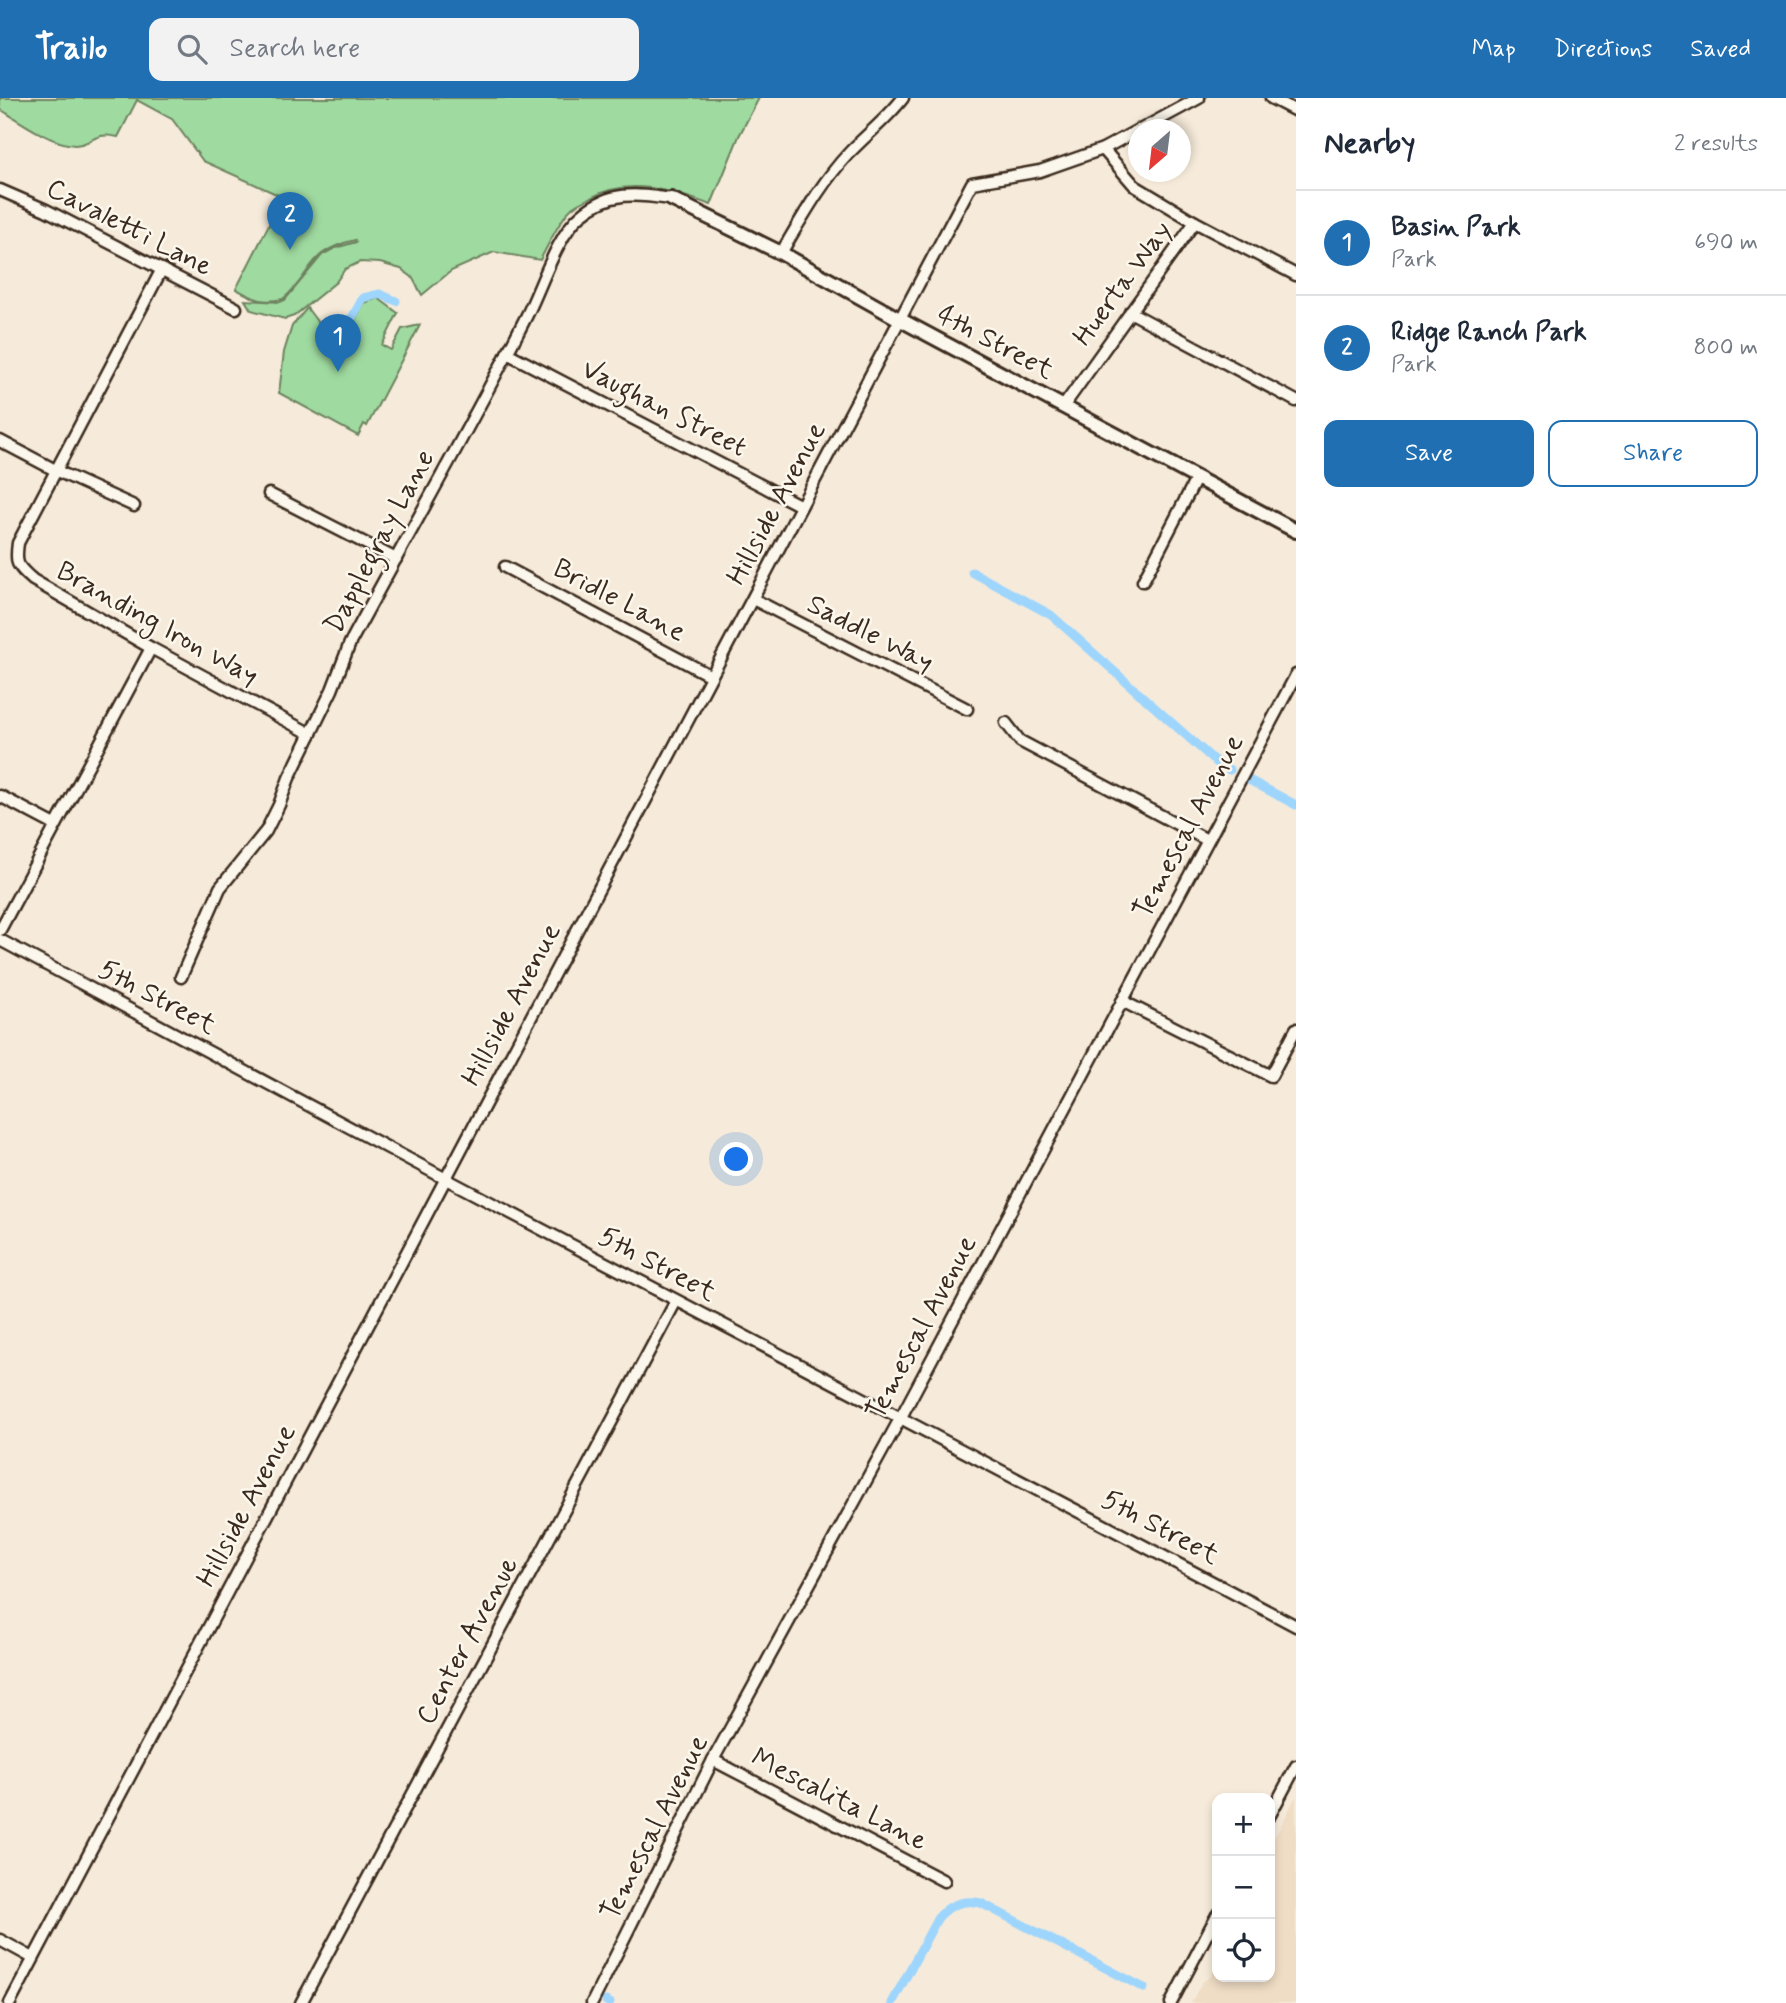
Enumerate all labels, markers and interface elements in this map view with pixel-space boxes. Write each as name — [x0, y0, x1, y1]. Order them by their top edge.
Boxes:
search box — [149, 18, 639, 81]
text: Trailo — [35, 27, 107, 71]
icon: search — [173, 30, 211, 68]
text: Search here — [229, 32, 360, 66]
text: Map — [1472, 34, 1516, 65]
text: Directions — [1554, 34, 1652, 65]
text: Saved — [1690, 34, 1751, 65]
north arrow — [1128, 119, 1191, 182]
text: Nearby — [1324, 124, 1415, 163]
text: 2 results — [1674, 129, 1758, 159]
street label: Cavaletti Lane — [40, 170, 218, 286]
pin: 2 — [267, 192, 313, 250]
text: Basin Park — [1391, 211, 1521, 245]
street label: Huerta Way — [1065, 214, 1181, 354]
text: 1 — [1342, 228, 1352, 258]
text: 690 m — [1694, 228, 1758, 258]
text: Park — [1391, 245, 1437, 275]
street label: 4th Street — [930, 297, 1061, 390]
pin: 1 — [315, 314, 361, 372]
text: Ridge Ranch Park — [1391, 316, 1587, 350]
text: 2 — [1341, 333, 1353, 363]
text: 800 m — [1694, 333, 1758, 363]
text: Park — [1391, 350, 1437, 380]
street label: Vaughan Street — [574, 351, 753, 469]
street label: Hillside Avenue — [719, 416, 835, 592]
button: Save — [1324, 420, 1534, 487]
button: Share — [1548, 420, 1758, 487]
street label: Dapplegray Lane — [316, 444, 447, 642]
street label: Bridle Lane — [546, 551, 692, 651]
street label: Branding Iron Way — [48, 553, 265, 697]
street label: Saddle Way — [800, 586, 940, 682]
street label: Temescal Avenue — [1125, 728, 1253, 926]
street label: Hillside Avenue — [454, 917, 570, 1093]
street label: 5th Street — [92, 952, 223, 1045]
your location — [719, 1142, 753, 1176]
street label: 5th Street — [592, 1219, 723, 1312]
street label: Temescal Avenue — [858, 1229, 986, 1427]
street label: Hillside Avenue — [189, 1418, 305, 1594]
street label: 5th Street — [1095, 1482, 1226, 1575]
street label: Center Avenue — [408, 1551, 528, 1731]
street label: Temescal Avenue — [592, 1729, 718, 1927]
street label: Mescalita Lane — [745, 1740, 933, 1860]
map controls — [1212, 1793, 1275, 1982]
button: + — [1212, 1793, 1275, 1856]
button: − — [1212, 1856, 1275, 1919]
button: locate — [1212, 1919, 1275, 1982]

